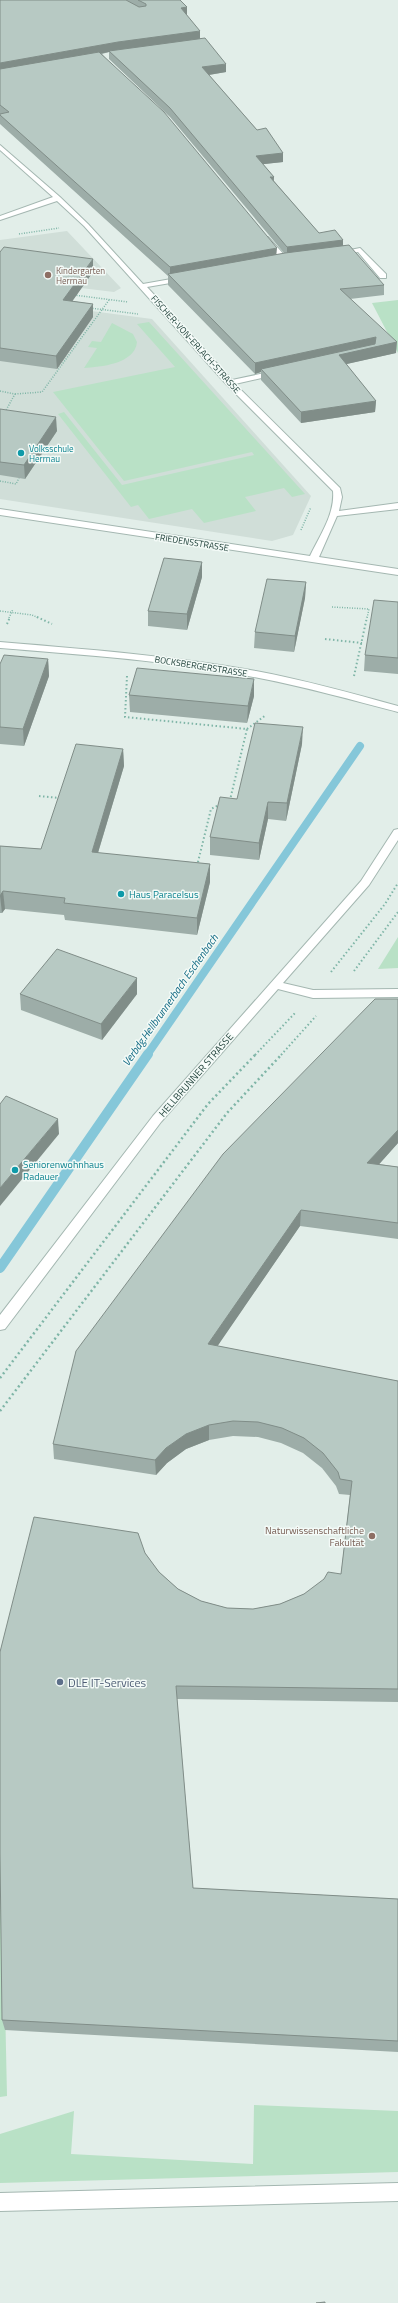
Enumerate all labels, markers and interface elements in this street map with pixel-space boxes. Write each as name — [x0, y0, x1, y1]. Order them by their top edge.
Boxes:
place label: Kindergarten Herrnau — [56, 264, 105, 287]
marker: Kindergarten Herrnau — [43, 270, 53, 280]
street label: FISCHER-VON-ERLACH-STRASSE — [148, 292, 244, 396]
place label: Volksschule Herrnau — [29, 442, 74, 465]
marker: Volksschule Herrnau — [16, 448, 26, 458]
street label: FRIEDENSSTRASSE — [154, 530, 230, 554]
street label: BOCKSBERGERSTRASSE — [154, 652, 248, 680]
place label: Haus Paracelsus — [129, 887, 199, 902]
marker: Haus Paracelsus — [116, 889, 126, 899]
water label: Verbdg.Hellbrunnerbach Eschenbach — [118, 930, 222, 1069]
street label: HELLBRUNNER STRASSE — [155, 1029, 237, 1120]
place label: Seniorenwohnhaus Radauer — [23, 1157, 104, 1184]
marker: Seniorenwohnhaus Radauer — [10, 1165, 20, 1175]
place label: Naturwissenschaftliche Fakultät — [265, 1523, 364, 1550]
marker: Naturwissenschaftliche Fakultät — [367, 1531, 377, 1541]
place label: DLE IT-Services — [68, 1673, 147, 1692]
marker: DLE IT-Services — [55, 1677, 65, 1687]

